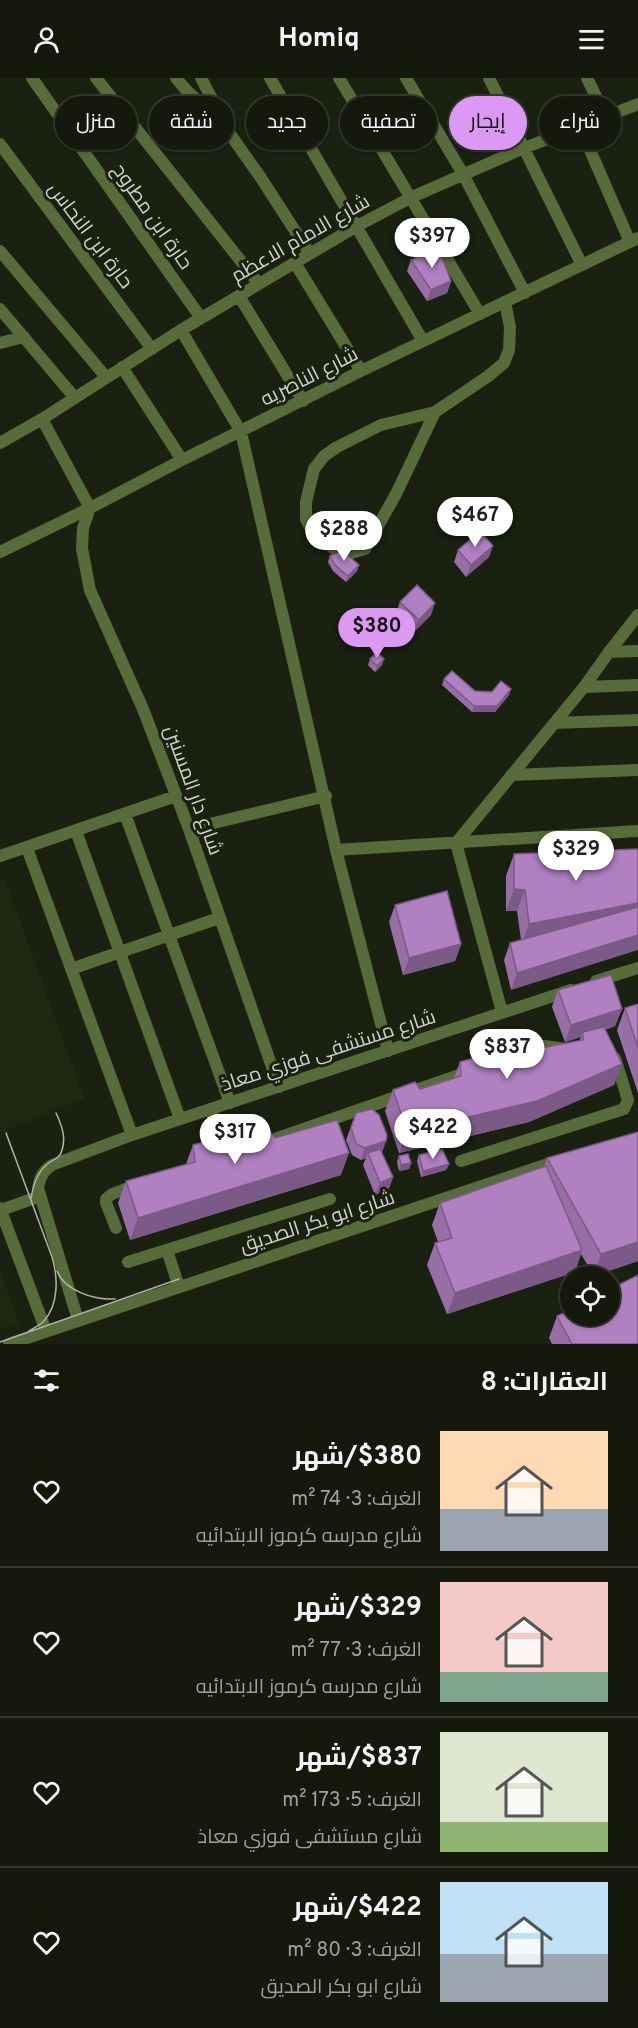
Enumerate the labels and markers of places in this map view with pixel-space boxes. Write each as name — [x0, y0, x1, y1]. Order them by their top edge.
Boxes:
pin: $397 — [396, 218, 468, 269]
pin: $467 — [439, 497, 511, 548]
pin: $288 — [308, 511, 380, 562]
pin: $380 — [341, 608, 413, 659]
pin: $329 — [540, 831, 612, 882]
pin: $837 — [471, 1029, 543, 1080]
pin: $422 — [397, 1109, 469, 1160]
pin: $317 — [199, 1114, 271, 1165]

